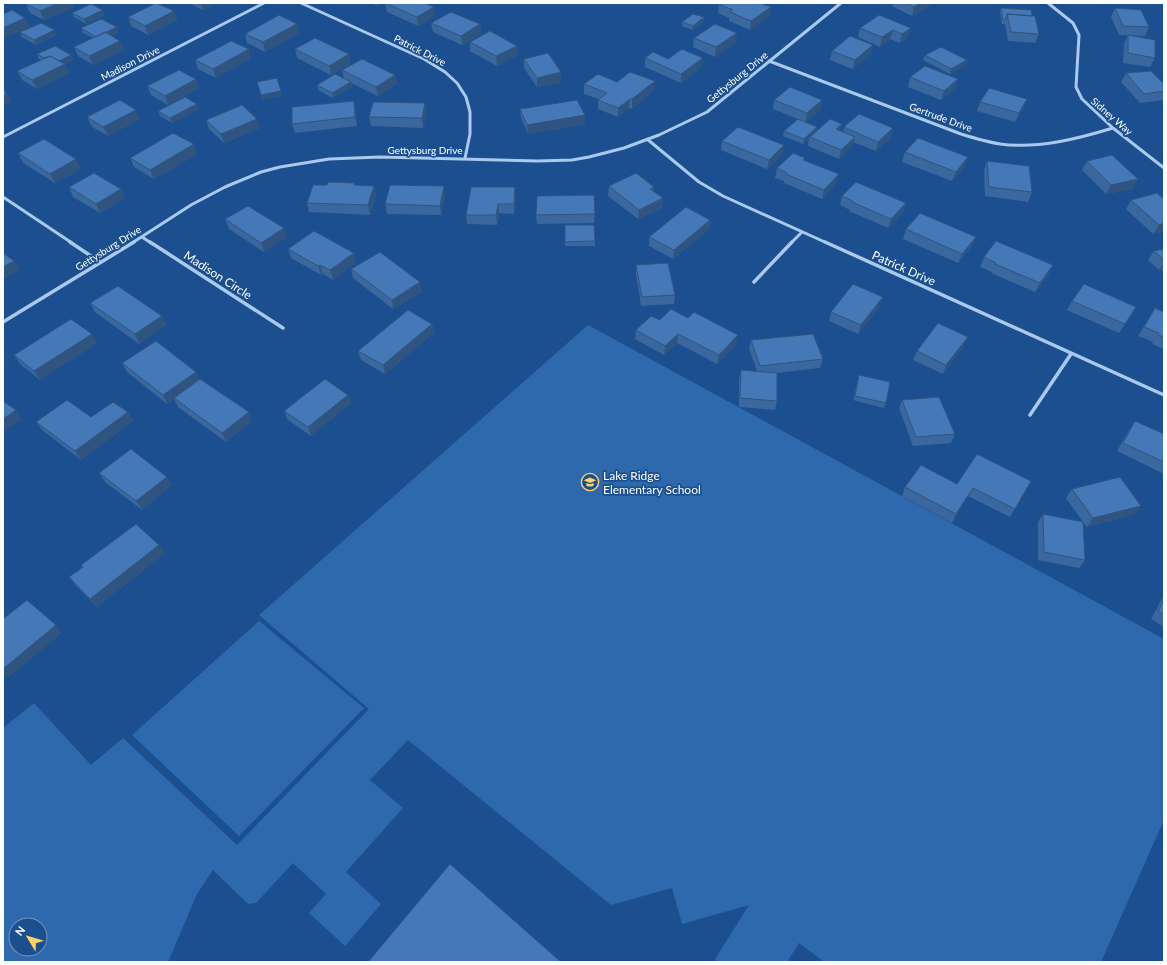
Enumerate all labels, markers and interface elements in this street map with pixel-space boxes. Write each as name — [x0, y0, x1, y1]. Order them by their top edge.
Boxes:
street label: Patrick Drive — [392, 32, 448, 68]
street label: Madison Drive — [99, 43, 161, 83]
street label: Gettysburg Drive — [704, 49, 770, 105]
street label: Sidney Way — [1089, 95, 1136, 138]
street label: Gertrude Drive — [908, 100, 974, 134]
street label: Gettysburg Drive — [387, 144, 463, 156]
street label: Gettysburg Drive — [73, 223, 143, 273]
street label: Madison Circle — [181, 247, 255, 303]
street label: Patrick Drive — [870, 247, 938, 289]
place label: Lake Ridge Elementary School — [603, 468, 701, 497]
school or university icon: Lake Ridge Elementary School — [580, 472, 600, 492]
north arrow — [8, 917, 48, 957]
text: N — [12, 923, 27, 938]

